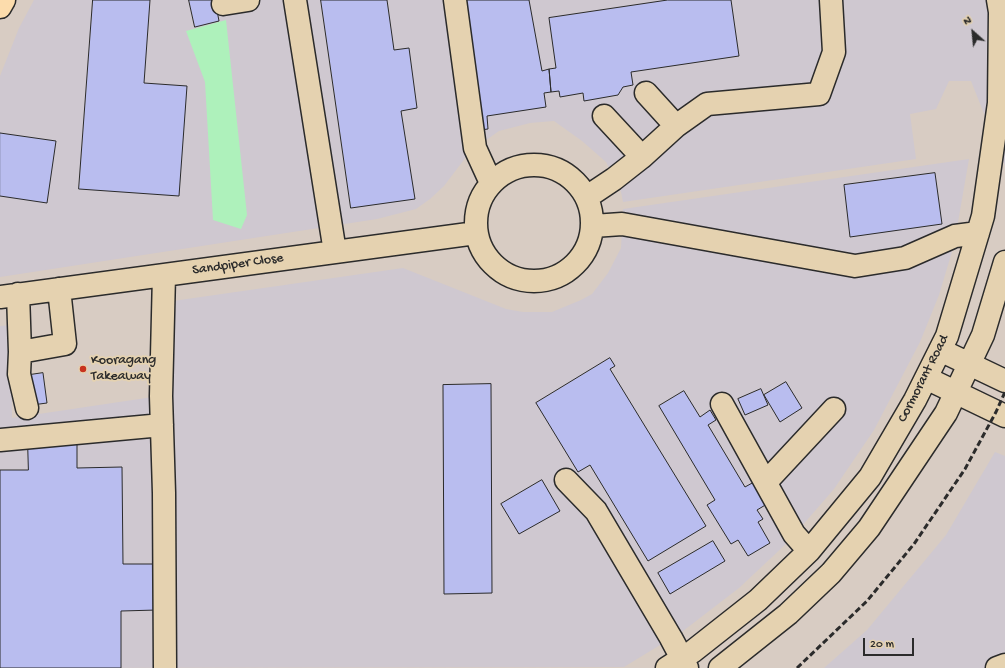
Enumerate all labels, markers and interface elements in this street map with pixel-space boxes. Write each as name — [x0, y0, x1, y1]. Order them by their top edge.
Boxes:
north arrow — [953, 12, 993, 52]
text: N — [962, 14, 973, 28]
street label: Sandpiper Close — [191, 250, 285, 280]
street label: Cormorant Road — [895, 332, 953, 426]
place label: Kooragang Takeaway — [91, 353, 156, 386]
marker: Kooragang Takeaway — [78, 364, 88, 374]
scale bar — [865, 630, 916, 656]
text: 20 m — [870, 638, 894, 652]

